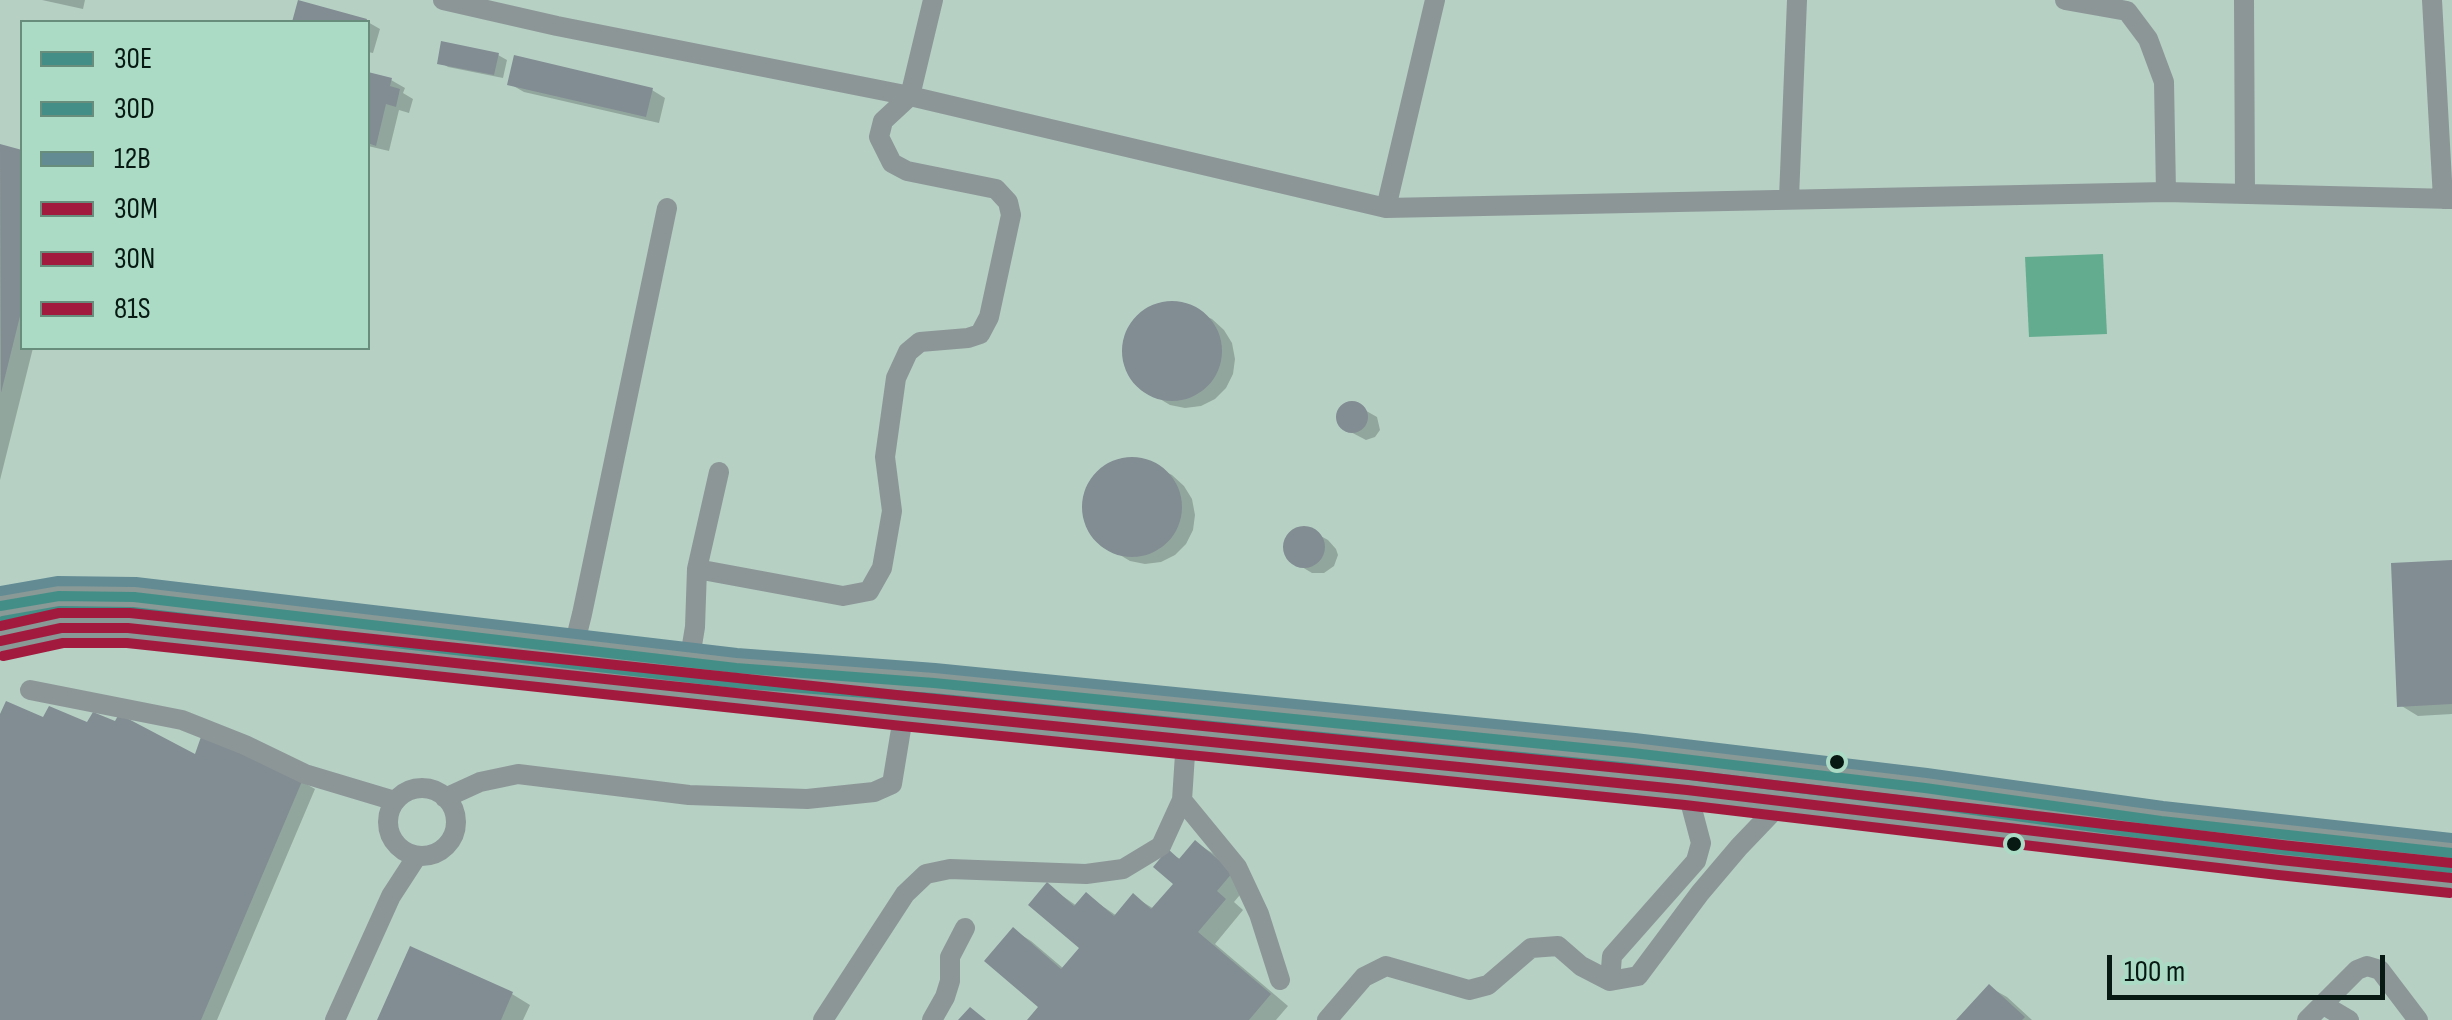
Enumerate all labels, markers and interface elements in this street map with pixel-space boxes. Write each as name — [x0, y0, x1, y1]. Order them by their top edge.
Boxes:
legend — [20, 20, 370, 350]
text: 30E — [114, 41, 152, 77]
text: 30D — [114, 91, 155, 127]
text: 12B — [114, 141, 151, 177]
text: 30M — [114, 191, 158, 227]
text: 30N — [114, 241, 155, 277]
text: 81S — [114, 291, 150, 327]
unlabelled marker — [1827, 752, 1847, 772]
unlabelled marker — [2004, 834, 2024, 854]
scale bar — [2112, 935, 2390, 997]
text: 100 m — [2124, 954, 2185, 990]

